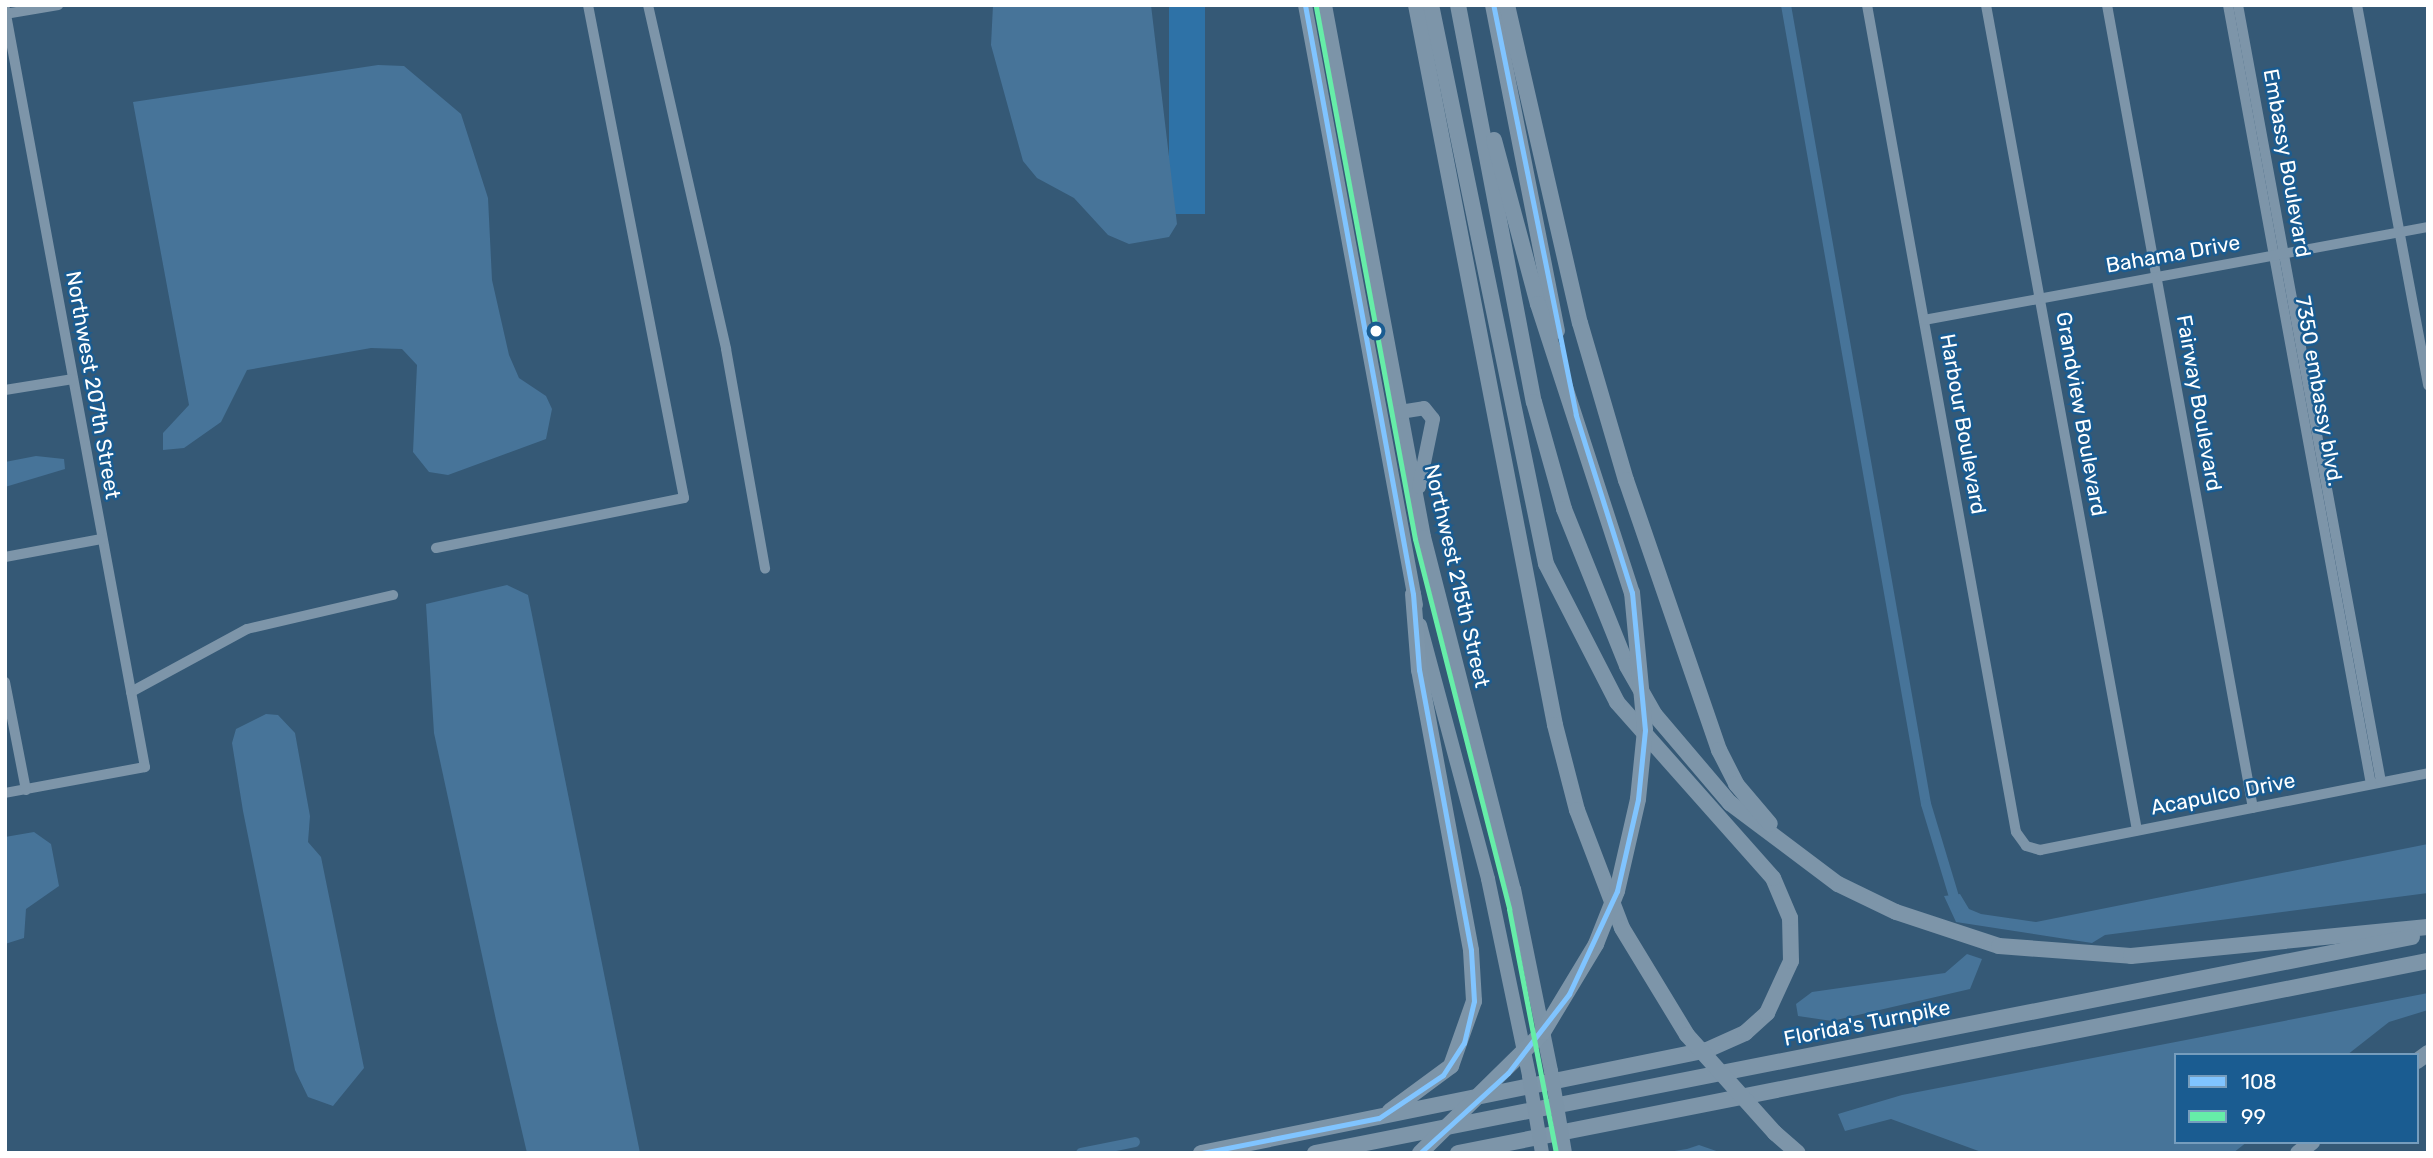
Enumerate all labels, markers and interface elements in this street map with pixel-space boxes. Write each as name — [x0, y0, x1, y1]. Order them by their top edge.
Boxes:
street label: Embassy Boulevard — [2258, 67, 2316, 259]
street label: Bahama Drive — [2104, 230, 2242, 278]
street label: Northwest 207th Street — [61, 269, 125, 501]
street label: 7350 embassy blvd. — [2290, 294, 2348, 488]
street label: Grandview Boulevard — [2051, 310, 2111, 518]
street label: Fairway Boulevard — [2171, 313, 2227, 493]
unlabelled marker — [1369, 324, 1383, 338]
street label: Harbour Boulevard — [1935, 332, 1991, 516]
street label: Northwest 215th Street — [1419, 462, 1495, 690]
street label: Acapulco Drive — [2149, 768, 2297, 820]
street label: Florida's Turnpike — [1781, 994, 1953, 1052]
legend — [2174, 1053, 2419, 1144]
text: 108 — [2241, 1069, 2277, 1094]
text: 99 — [2241, 1104, 2266, 1129]

